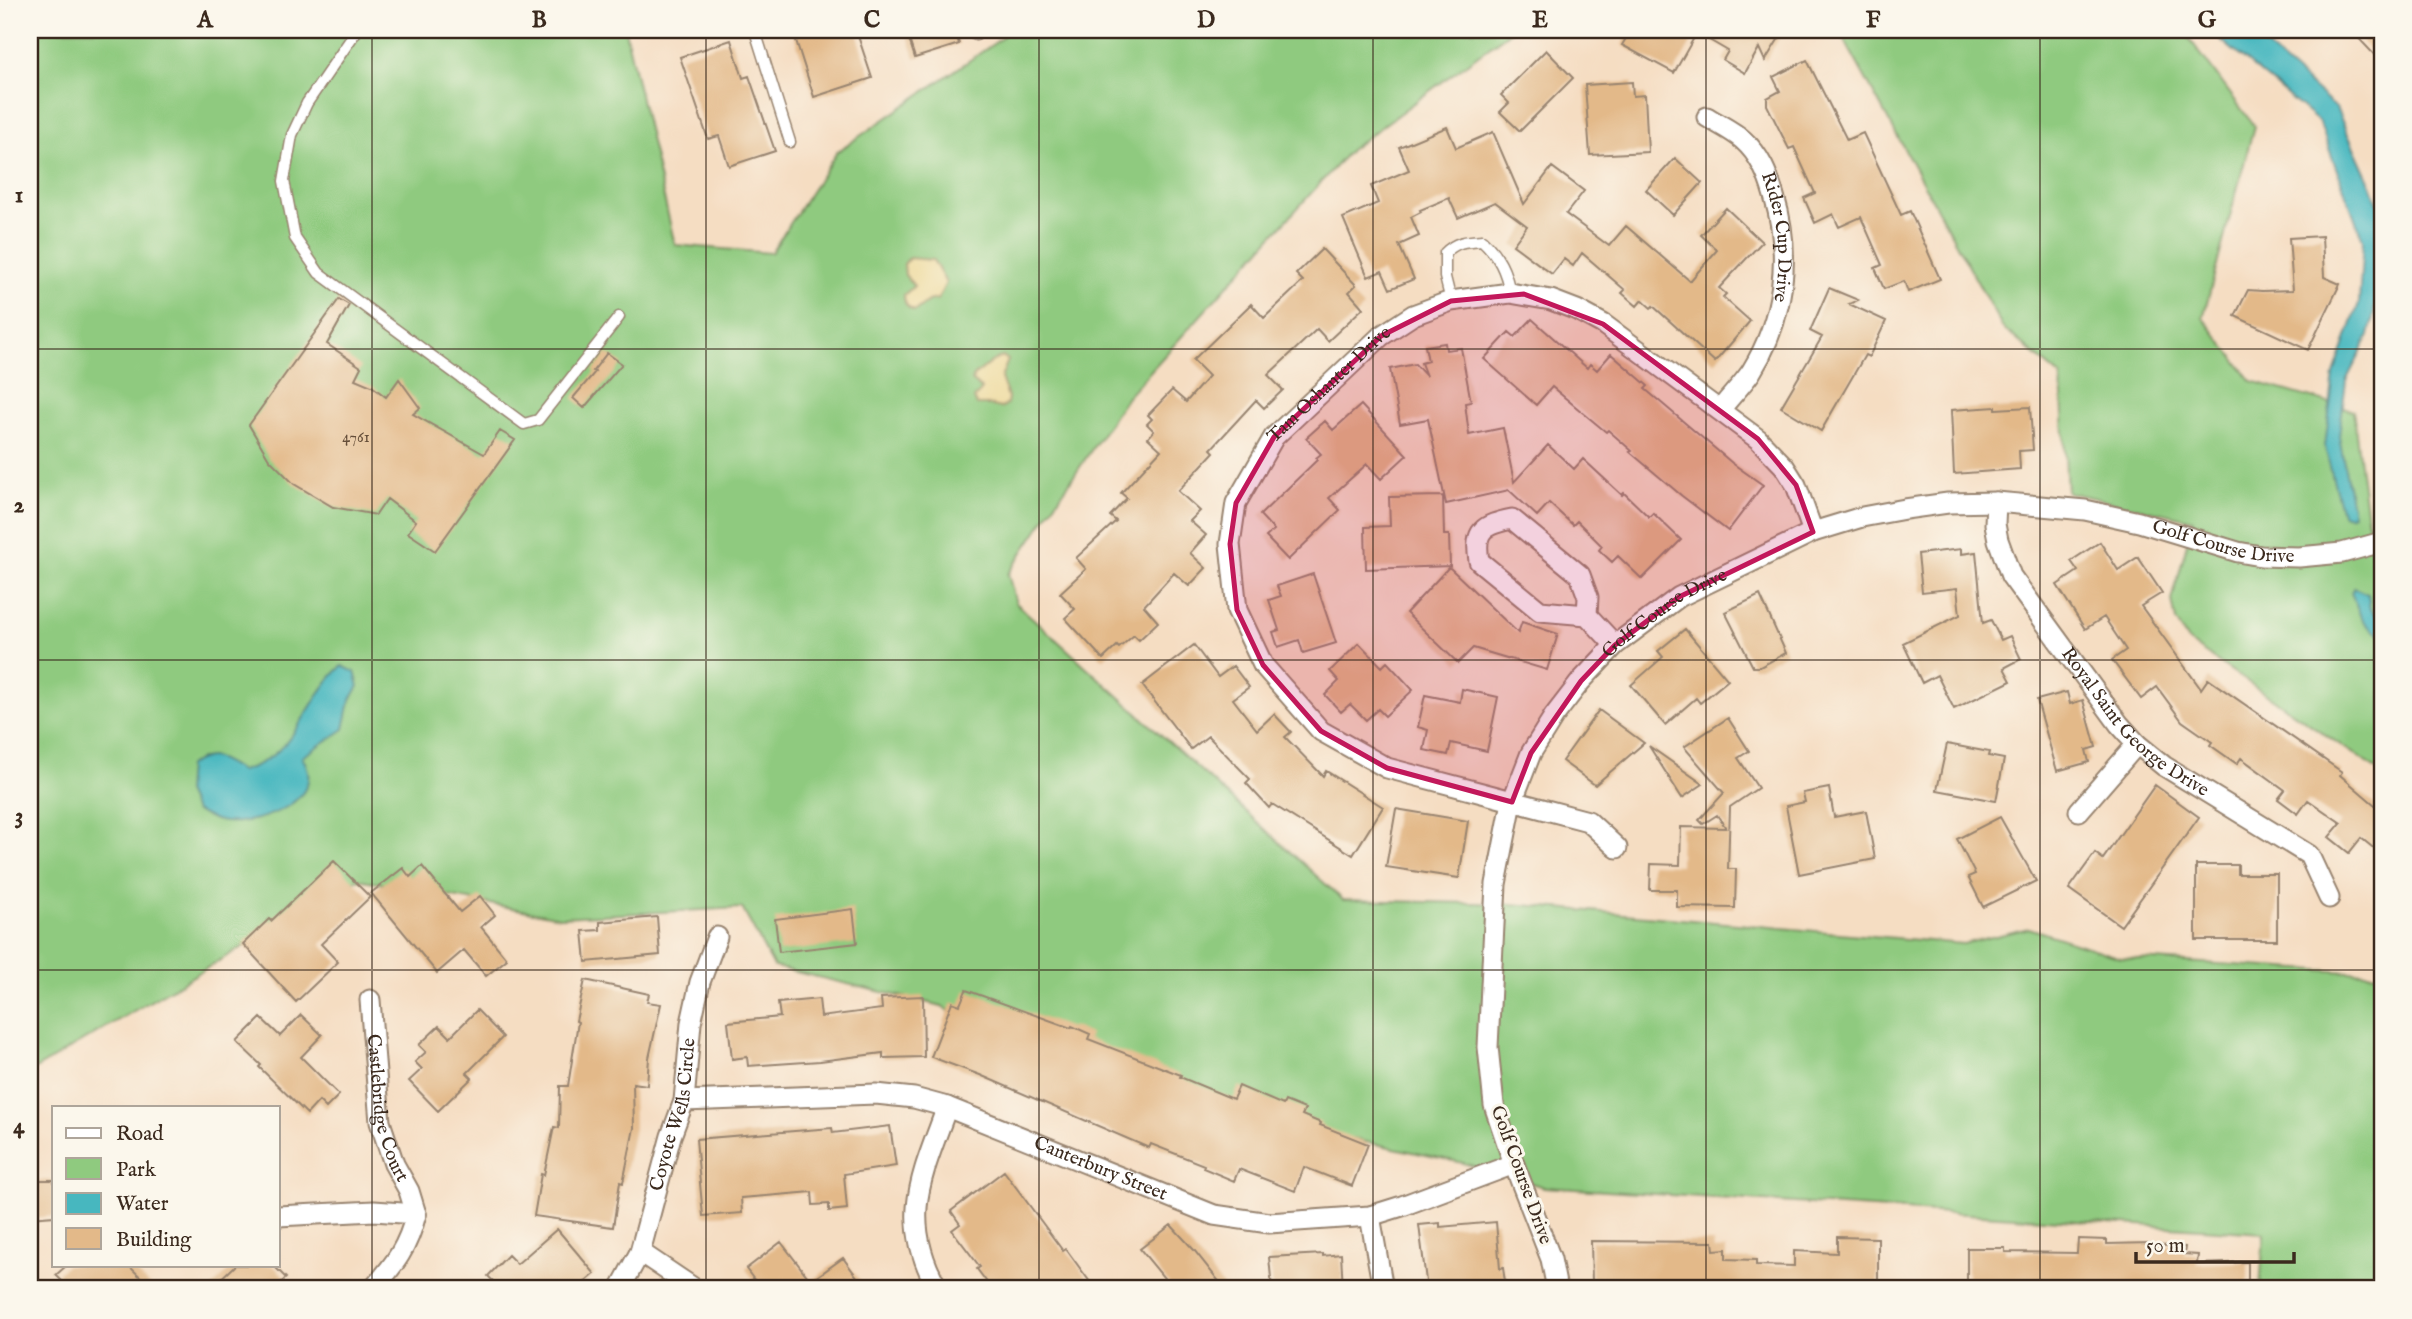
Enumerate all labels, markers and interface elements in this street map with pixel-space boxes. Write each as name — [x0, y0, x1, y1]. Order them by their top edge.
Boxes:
text: A — [196, 6, 214, 35]
text: B — [531, 6, 547, 35]
text: C — [864, 6, 881, 35]
text: D — [1197, 6, 1215, 35]
text: E — [1532, 6, 1548, 35]
text: F — [1866, 6, 1881, 35]
text: G — [2198, 6, 2217, 35]
street label: Rider Cup Drive — [1755, 169, 1796, 304]
text: 1 — [15, 181, 23, 210]
street label: Tam Oshanter Drive — [1263, 321, 1396, 449]
house number: 4761 — [342, 428, 370, 448]
text: 2 — [14, 491, 25, 520]
street label: Golf Course Drive — [2149, 515, 2295, 569]
street label: Golf Course Drive — [1597, 563, 1732, 663]
street label: Royal Saint George Drive — [2055, 643, 2213, 803]
text: 3 — [15, 802, 23, 831]
street label: Castlebridge Court — [361, 1033, 414, 1187]
street label: Coyote Wells Circle — [645, 1037, 702, 1194]
street label: Golf Course Drive — [1485, 1102, 1557, 1248]
legend — [52, 1106, 280, 1266]
text: 4 — [13, 1112, 25, 1141]
text: Road — [116, 1121, 164, 1148]
street label: Canterbury Street — [1030, 1131, 1171, 1207]
text: Park — [116, 1157, 157, 1184]
text: Water — [116, 1191, 169, 1218]
scale bar — [2136, 1221, 2293, 1265]
text: Building — [116, 1227, 192, 1254]
text: 50 m — [2146, 1233, 2185, 1260]

